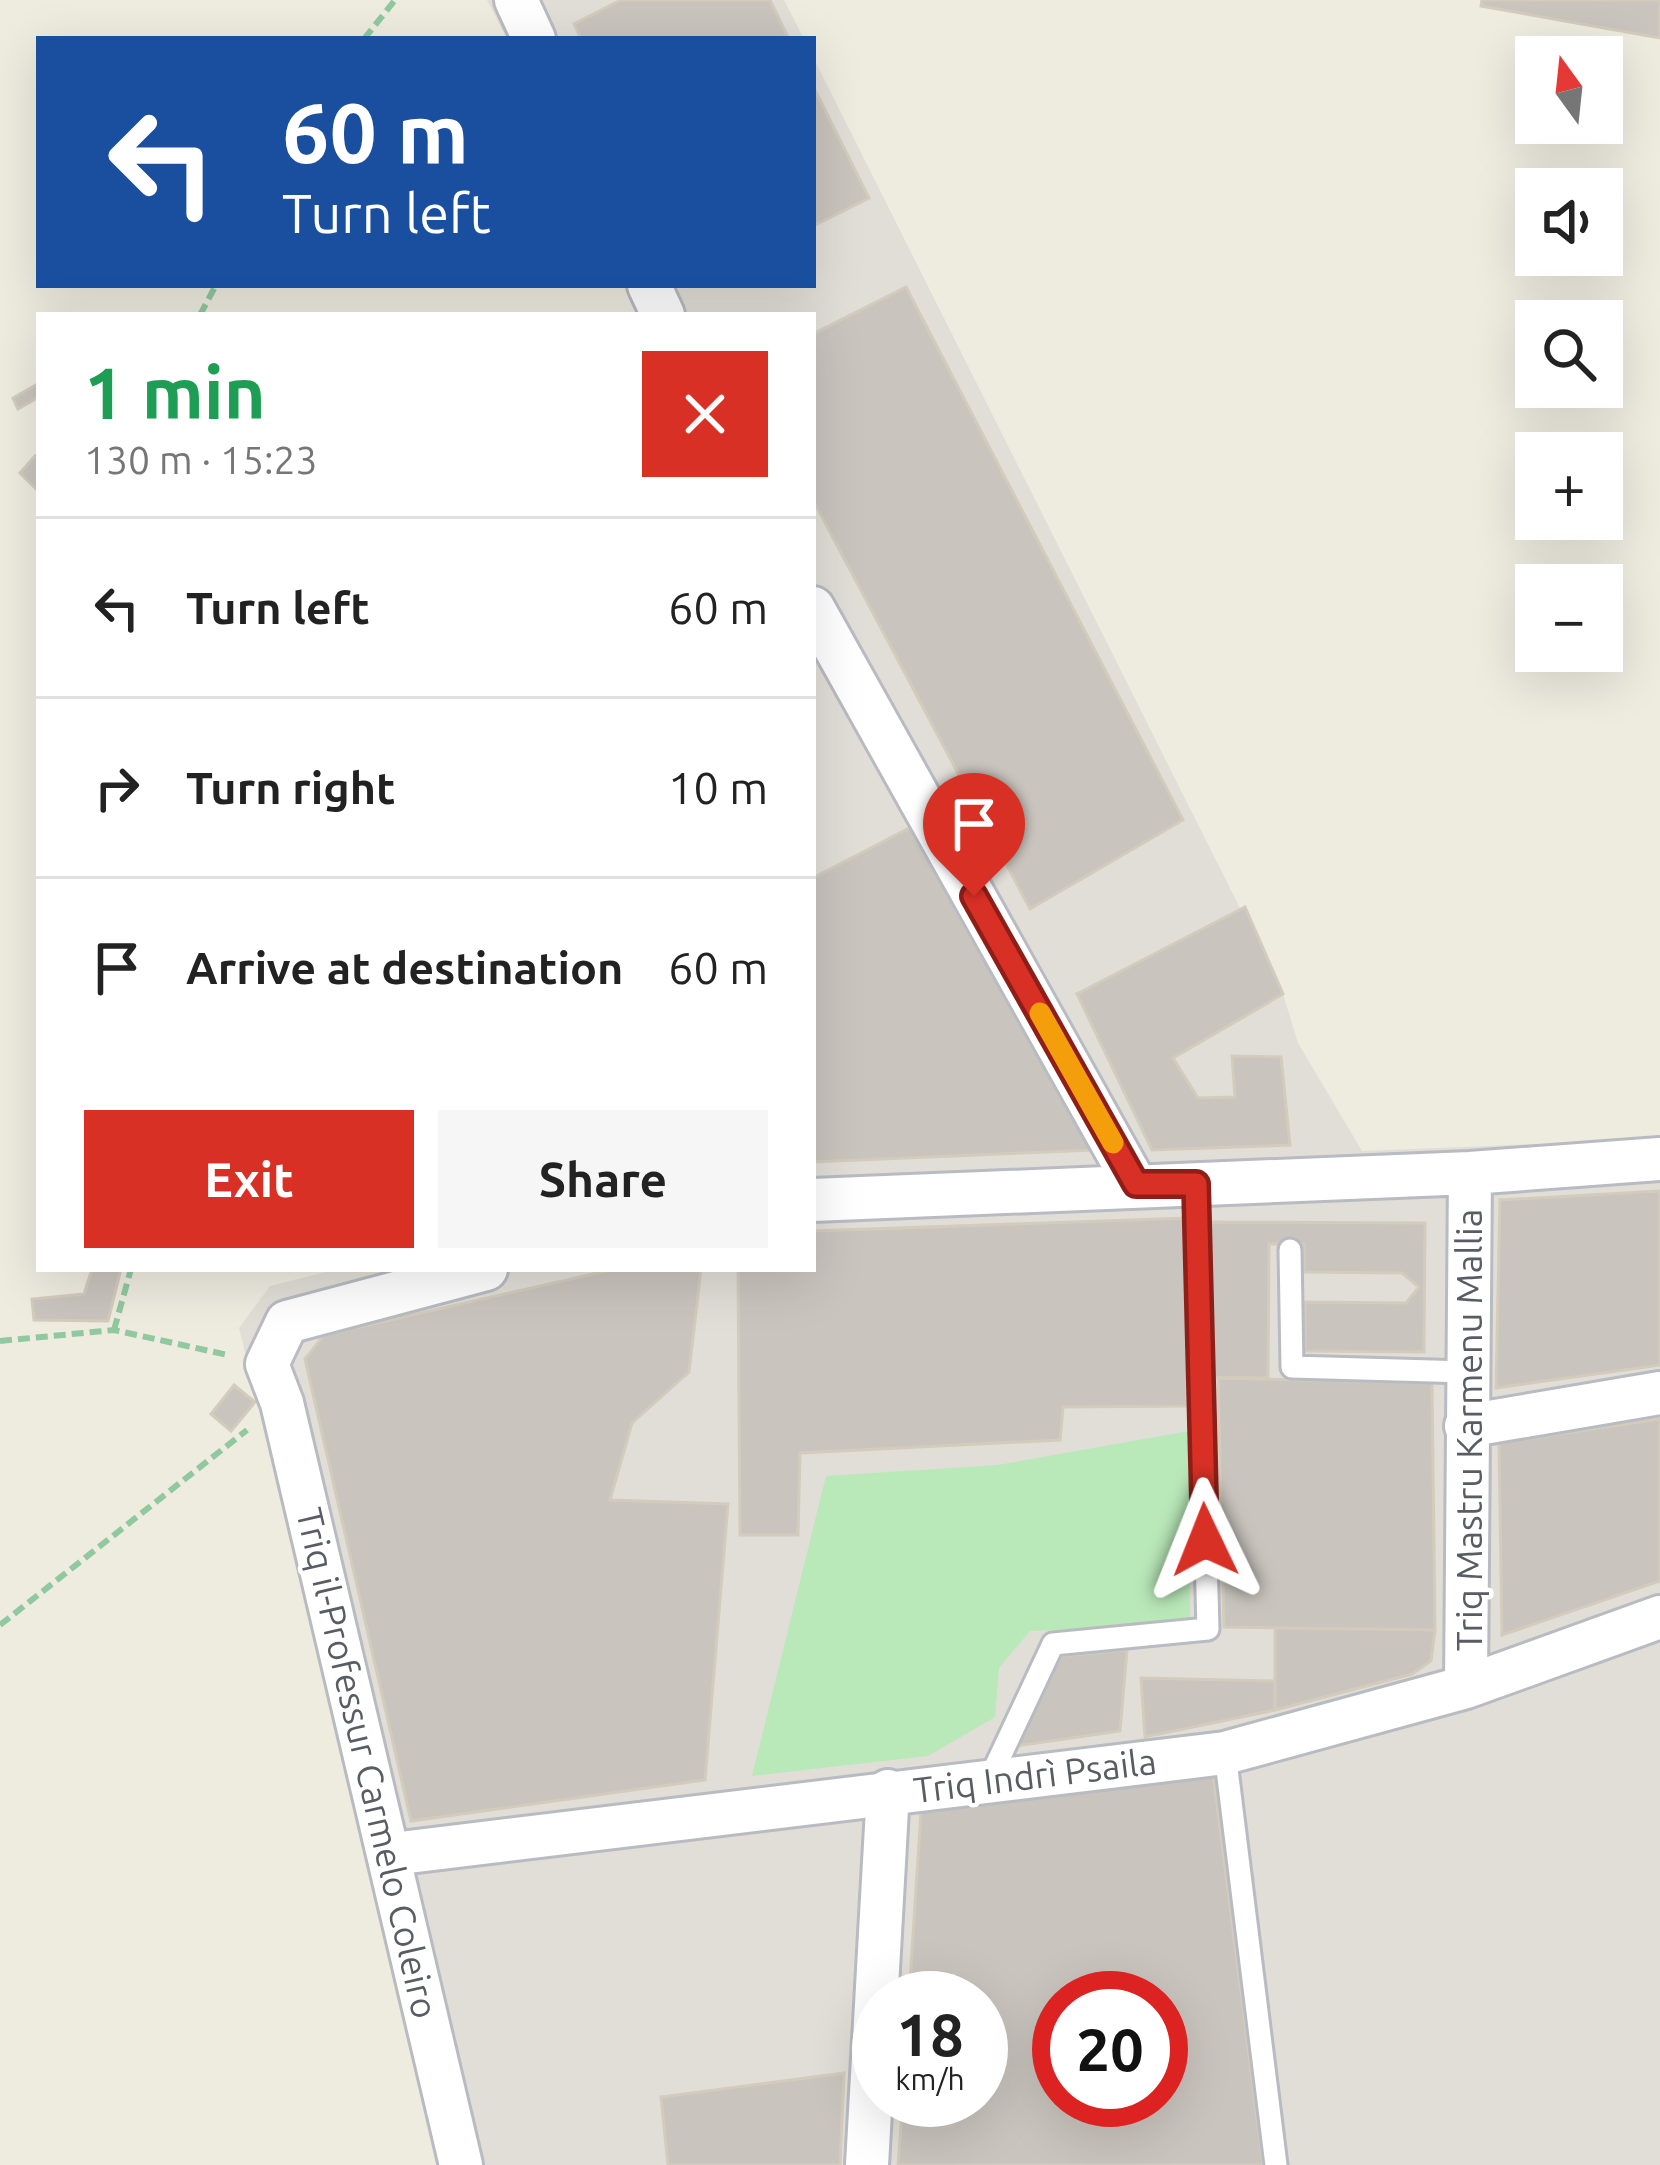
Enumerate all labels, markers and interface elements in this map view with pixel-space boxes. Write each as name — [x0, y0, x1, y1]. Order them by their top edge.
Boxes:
north arrow — [1515, 36, 1623, 144]
map controls — [1515, 36, 1623, 672]
icon: left — [84, 84, 240, 240]
text: 60 m — [282, 85, 469, 179]
button: sound — [1515, 168, 1623, 276]
text: Turn left — [282, 183, 491, 243]
button: search — [1515, 300, 1623, 408]
button: close — [642, 351, 768, 477]
text: 1 min — [84, 352, 266, 433]
button: + — [1515, 432, 1623, 540]
text: 130 m · 15:23 — [84, 438, 318, 481]
button: − — [1515, 564, 1623, 672]
icon: left — [84, 575, 150, 641]
text: Turn left — [186, 582, 370, 633]
text: 60 m — [668, 582, 768, 633]
icon: right — [84, 755, 150, 821]
text: Turn right — [186, 762, 395, 813]
text: 10 m — [668, 762, 768, 813]
pin — [923, 773, 1025, 896]
icon: arrive — [941, 791, 1007, 857]
icon: arrive — [84, 935, 150, 1001]
text: Arrive at destination — [186, 942, 623, 993]
text: 60 m — [668, 942, 768, 993]
button: Exit — [84, 1110, 414, 1248]
button: Share — [438, 1110, 768, 1248]
street label: Triq Mastru Karmenu Mallia — [1448, 1209, 1489, 1651]
position arrow — [1142, 1477, 1268, 1603]
street label: Triq il-Professur Carmelo Coleiro — [289, 1504, 447, 2022]
street label: Triq Indrì Psaila — [911, 1740, 1159, 1810]
speed limit sign: 20 — [1032, 1971, 1188, 2127]
text: 18 — [896, 2000, 964, 2067]
text: km/h — [895, 2062, 965, 2096]

